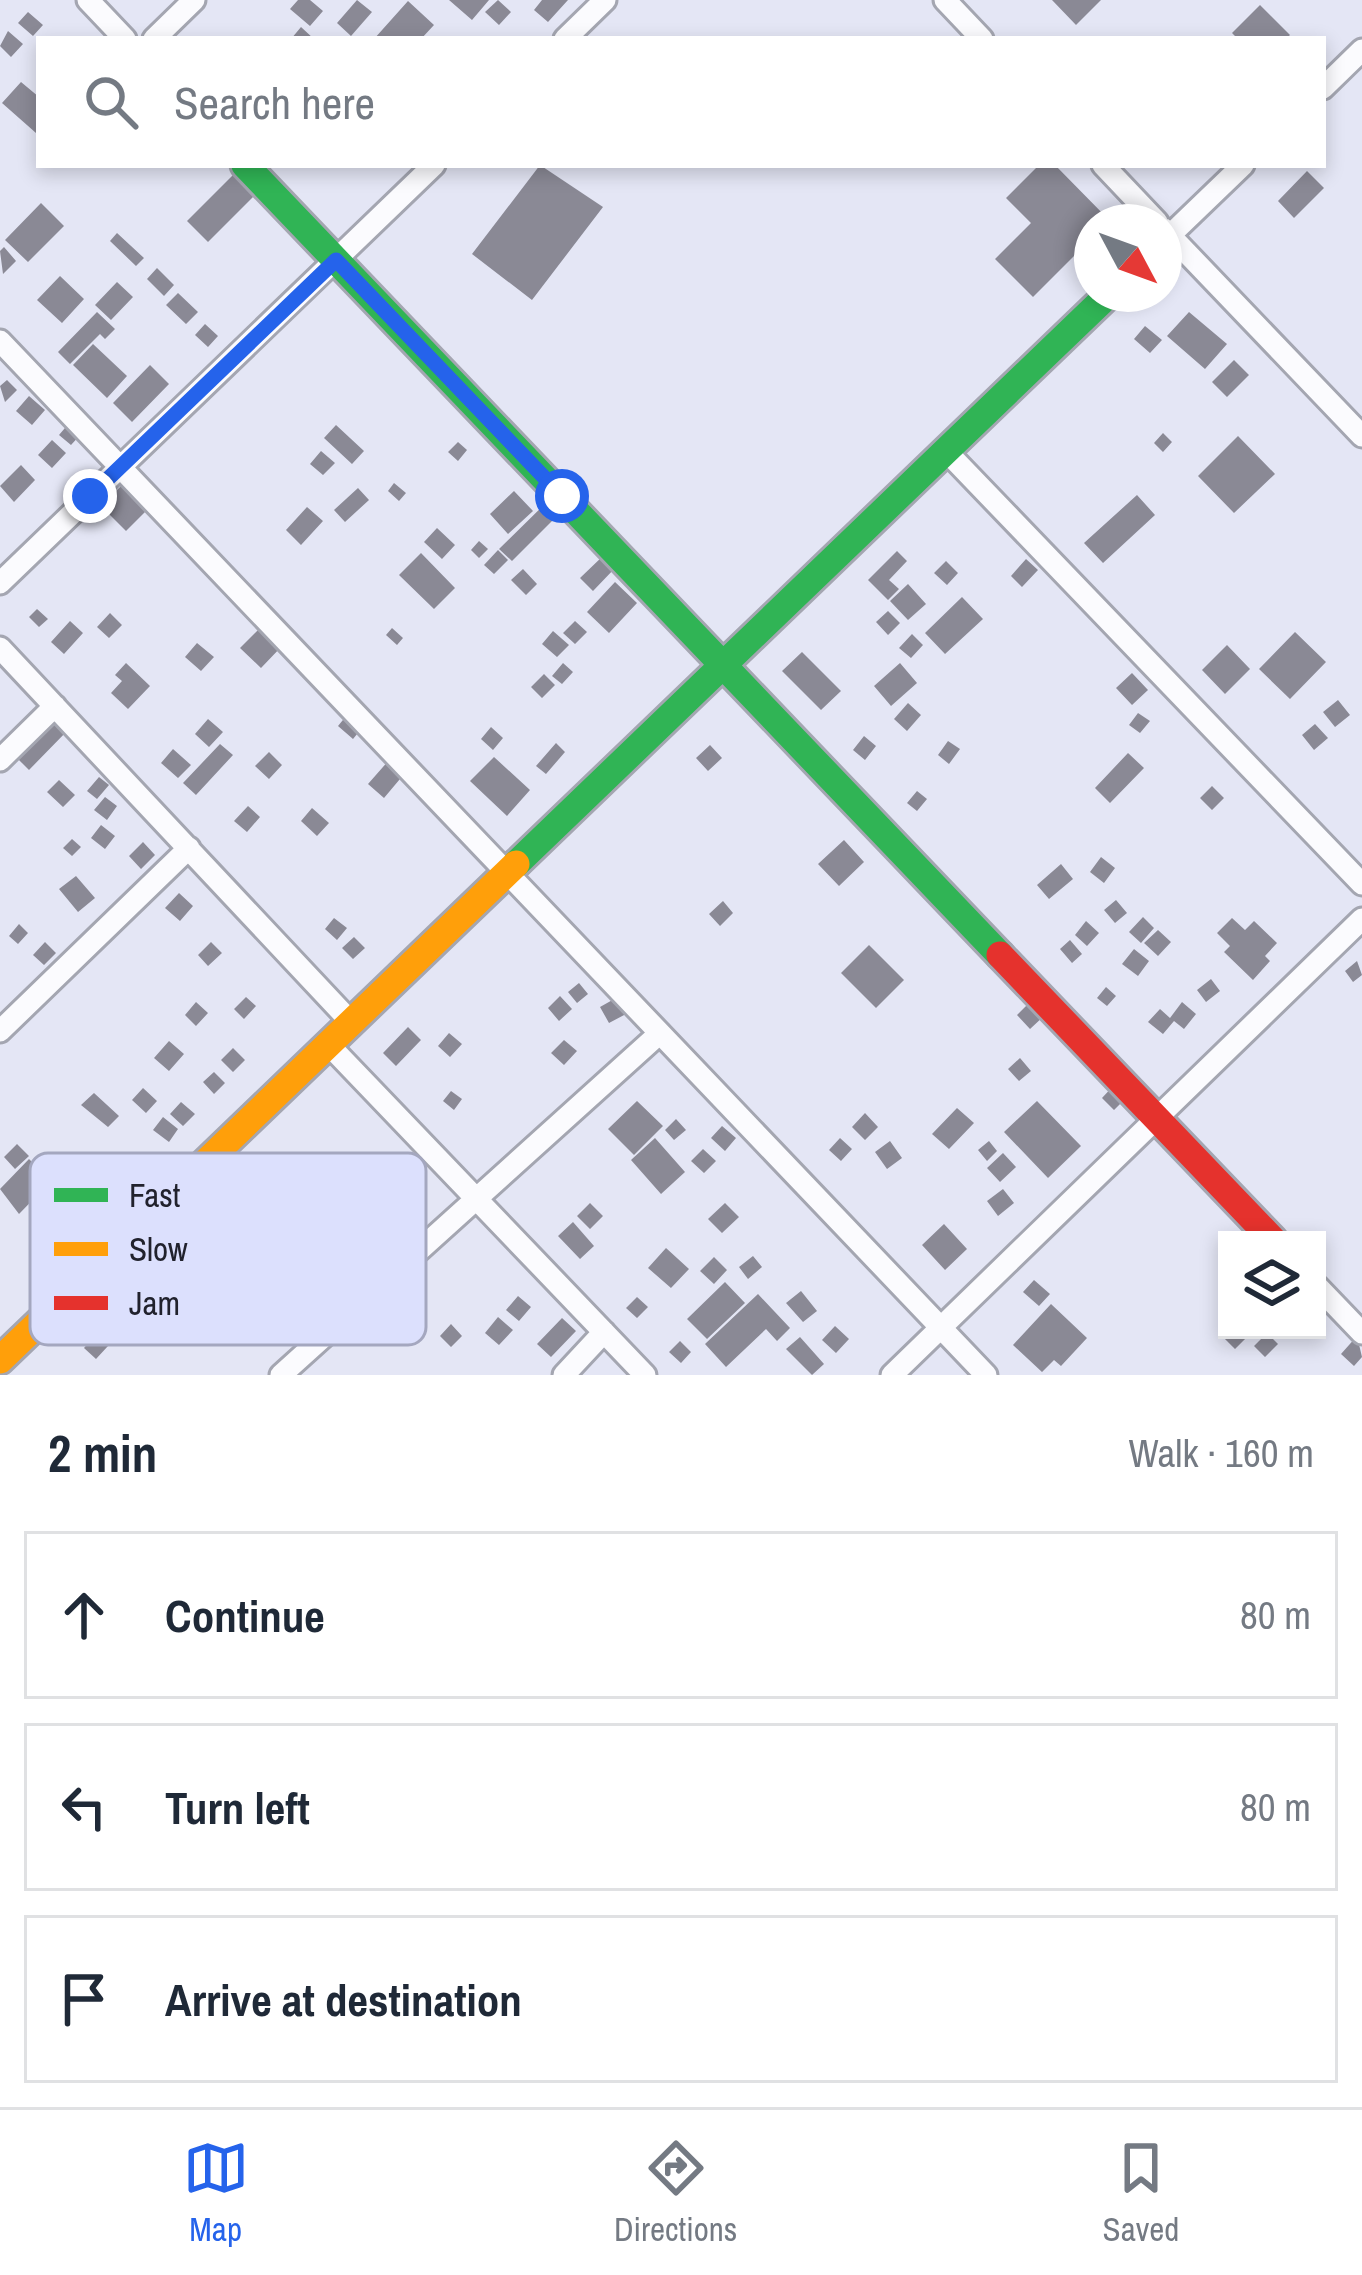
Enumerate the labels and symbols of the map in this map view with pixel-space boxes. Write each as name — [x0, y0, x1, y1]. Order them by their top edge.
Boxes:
north arrow — [1074, 204, 1182, 312]
route end — [63, 469, 117, 523]
route start — [535, 469, 589, 523]
legend — [30, 1153, 426, 1345]
text: Fast — [129, 1173, 180, 1217]
text: Slow — [129, 1227, 188, 1271]
text: Jam — [129, 1281, 180, 1325]

